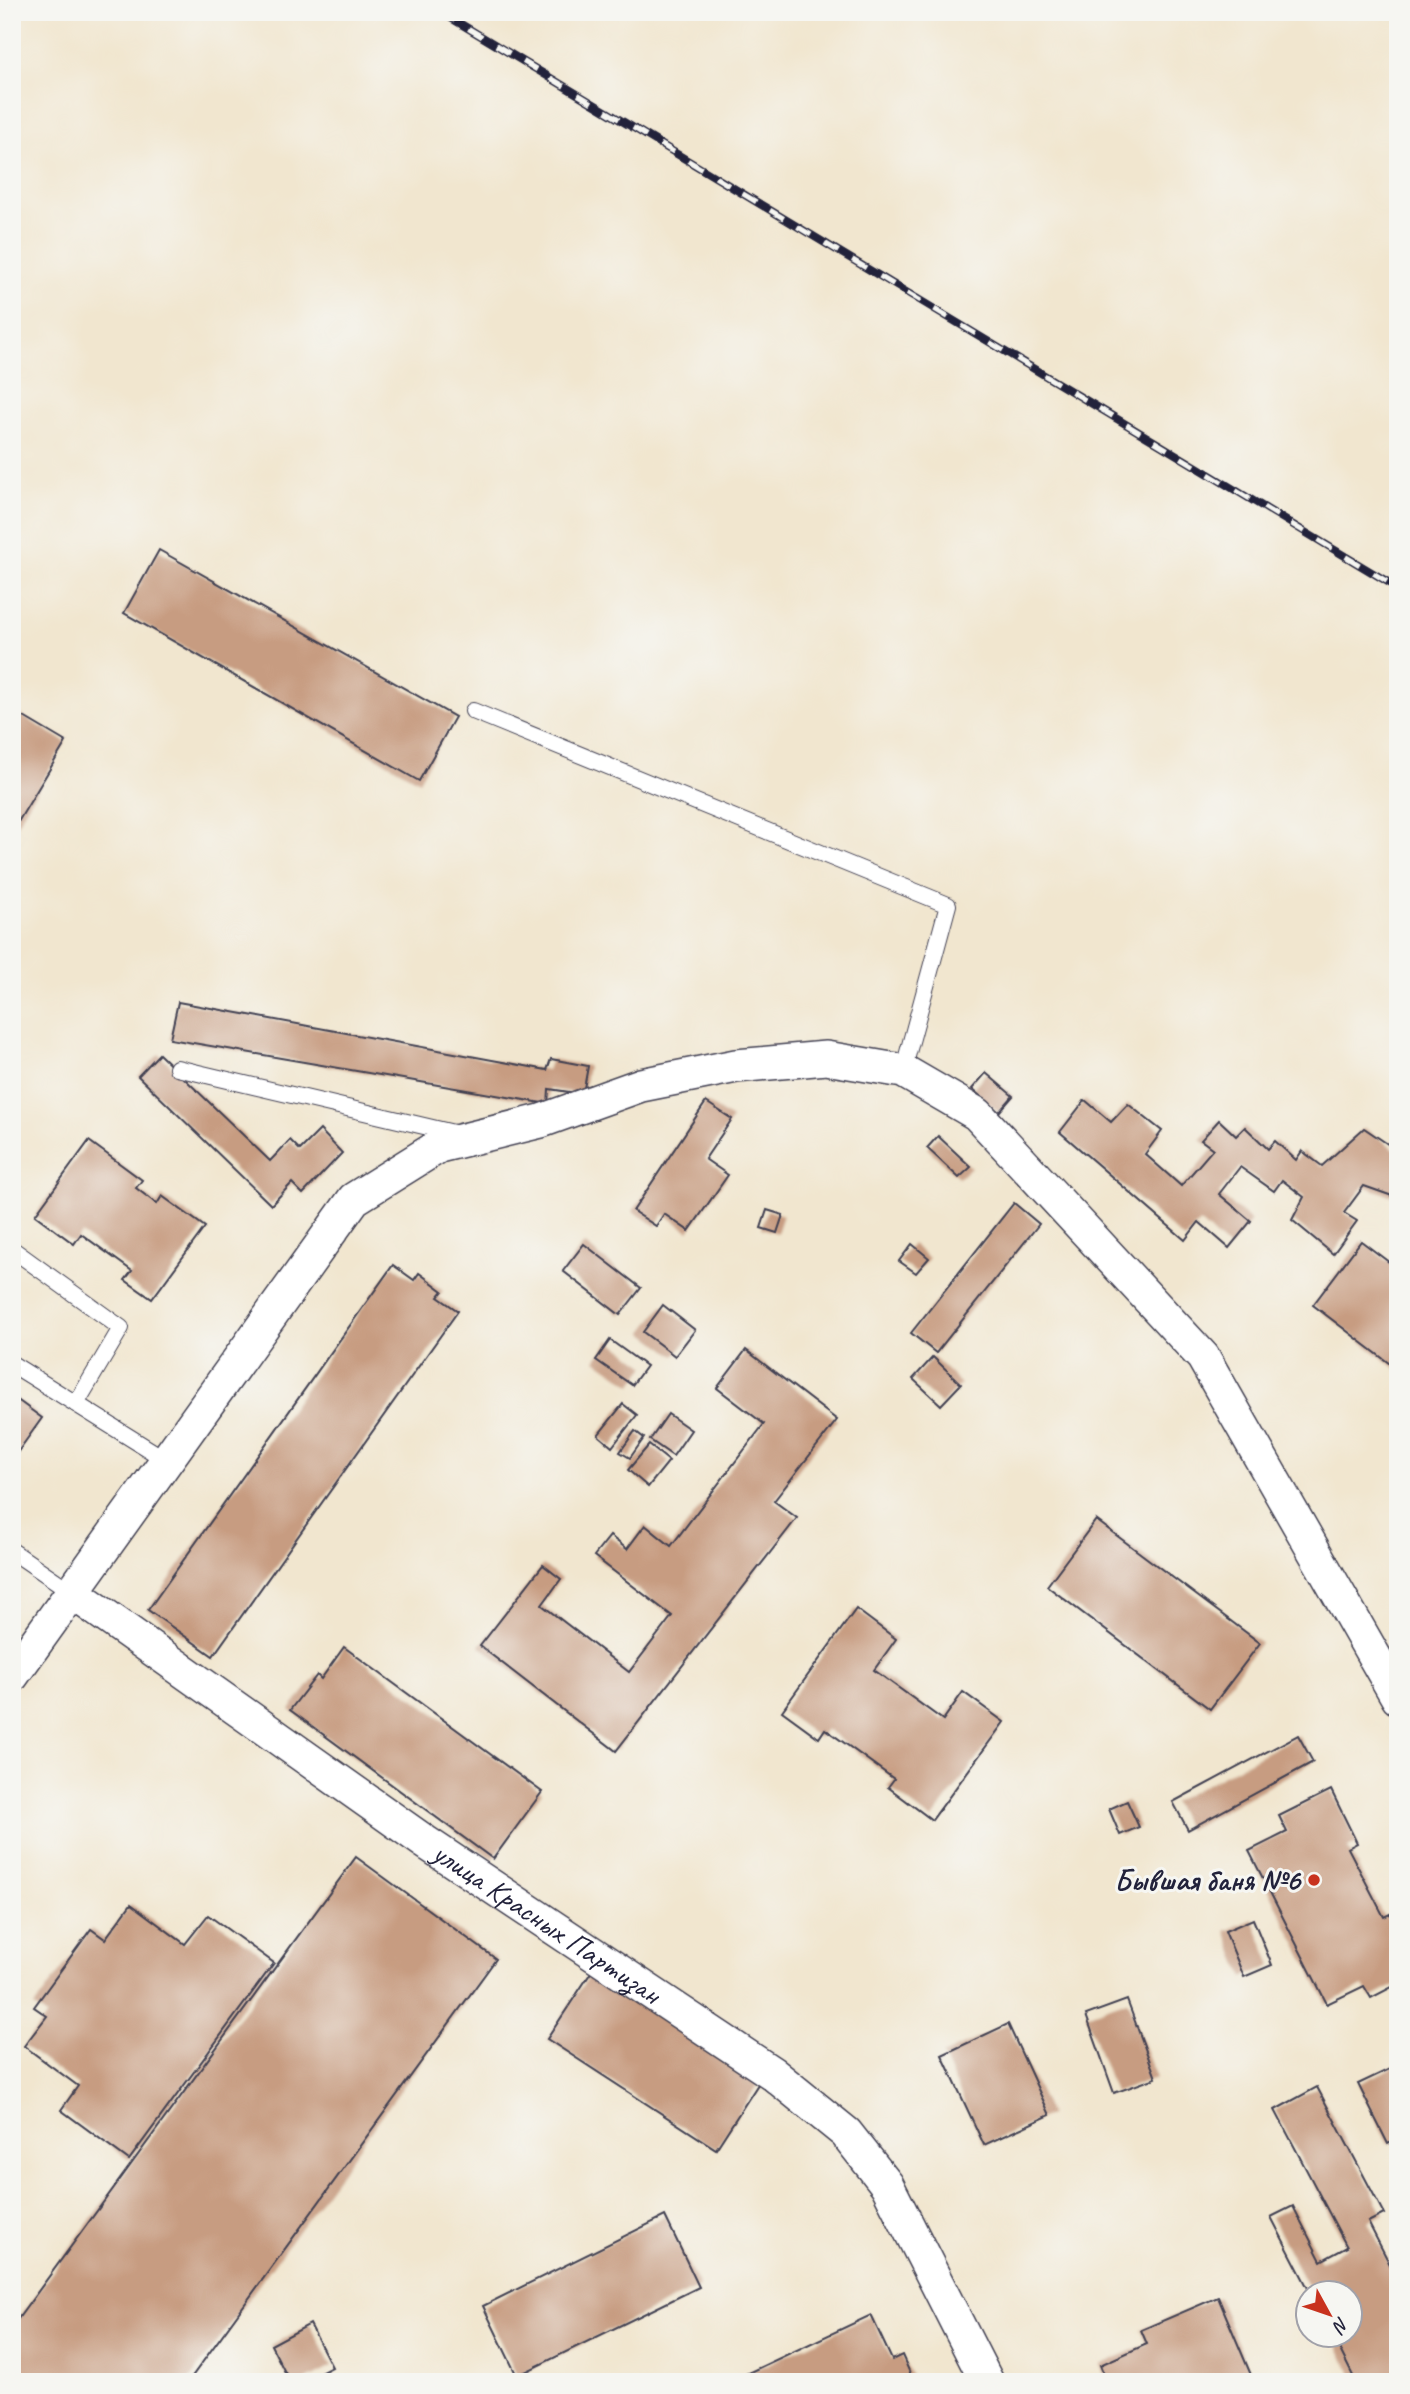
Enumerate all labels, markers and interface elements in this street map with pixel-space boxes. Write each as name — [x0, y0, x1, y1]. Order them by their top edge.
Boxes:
street label: улица Красных Партизан — [424, 1833, 670, 2014]
place label: Бывшая баня №6 — [1114, 1861, 1302, 1899]
marker: Бывшая баня №6 — [1306, 1872, 1322, 1888]
north arrow — [1294, 2278, 1364, 2348]
text: N — [1326, 2312, 1354, 2339]

